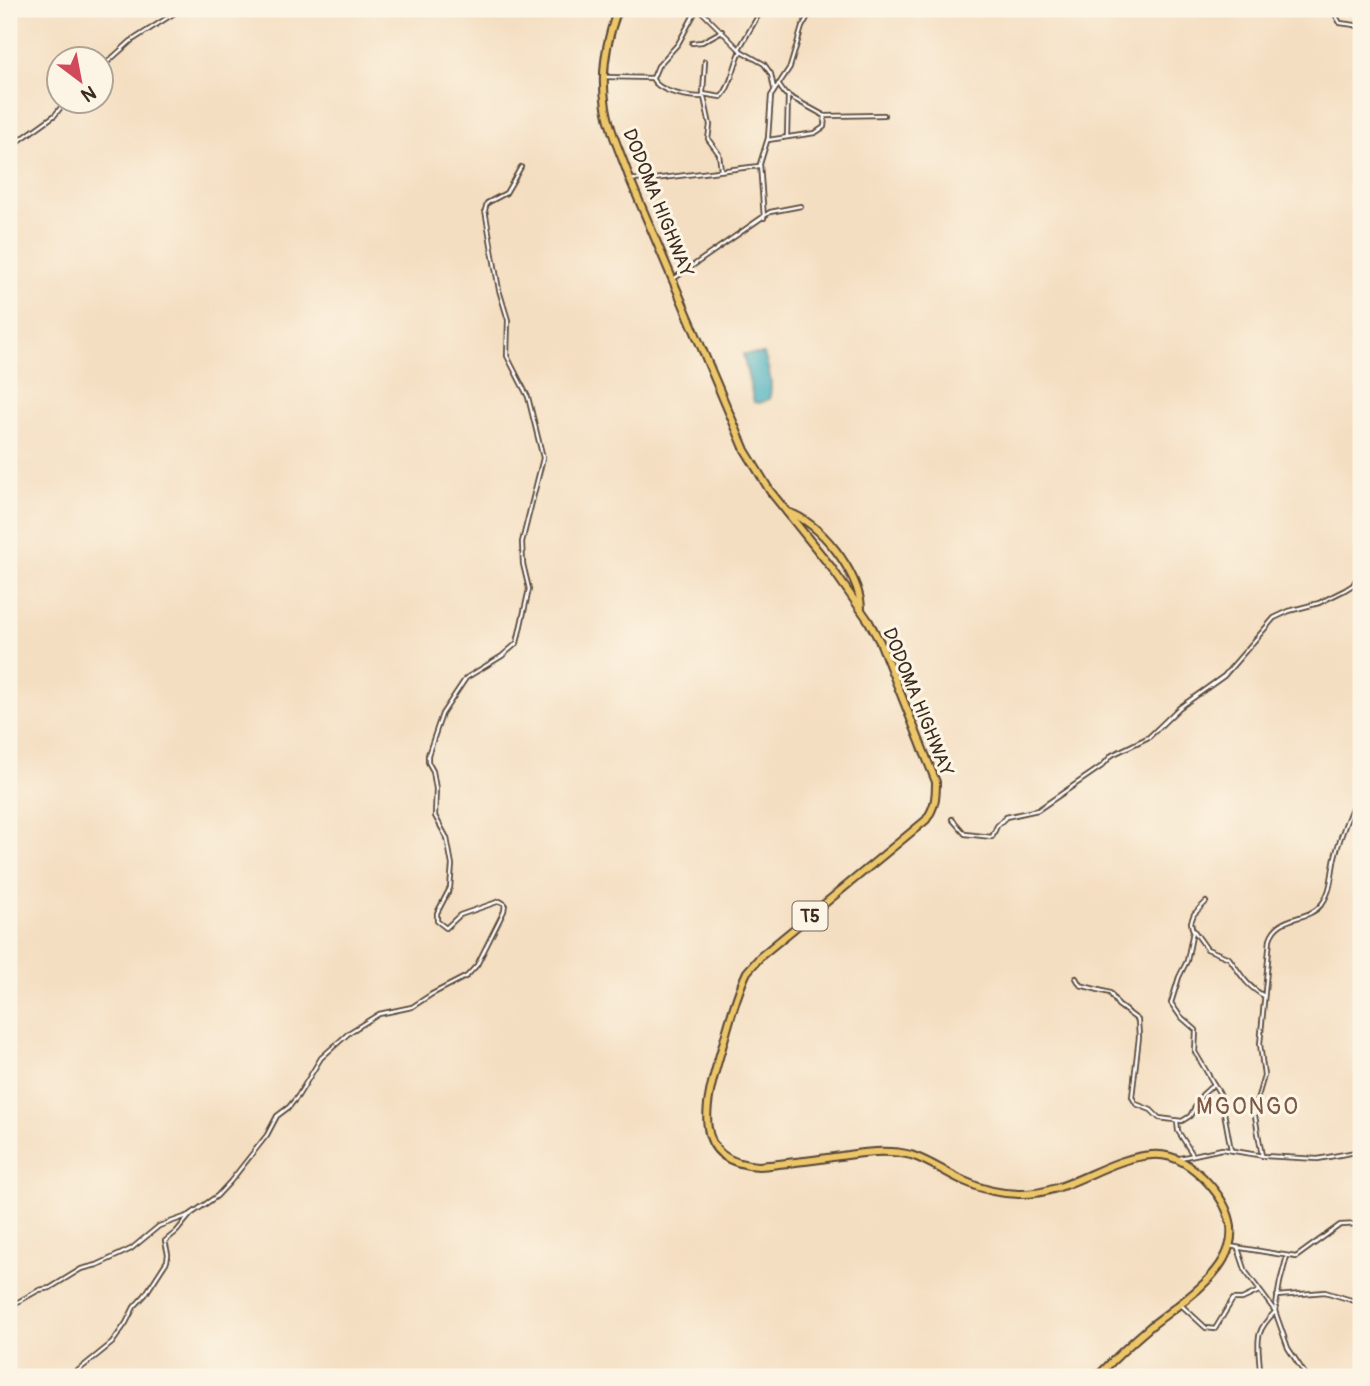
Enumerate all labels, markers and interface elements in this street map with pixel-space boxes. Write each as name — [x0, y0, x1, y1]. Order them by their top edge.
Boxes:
north arrow — [46, 46, 116, 116]
text: N — [77, 80, 100, 107]
street label: DODOMA HIGHWAY — [617, 125, 699, 281]
street label: DODOMA HIGHWAY — [877, 624, 959, 780]
road number: T5 — [792, 902, 828, 931]
district label: MGONGO — [1196, 1092, 1300, 1121]

